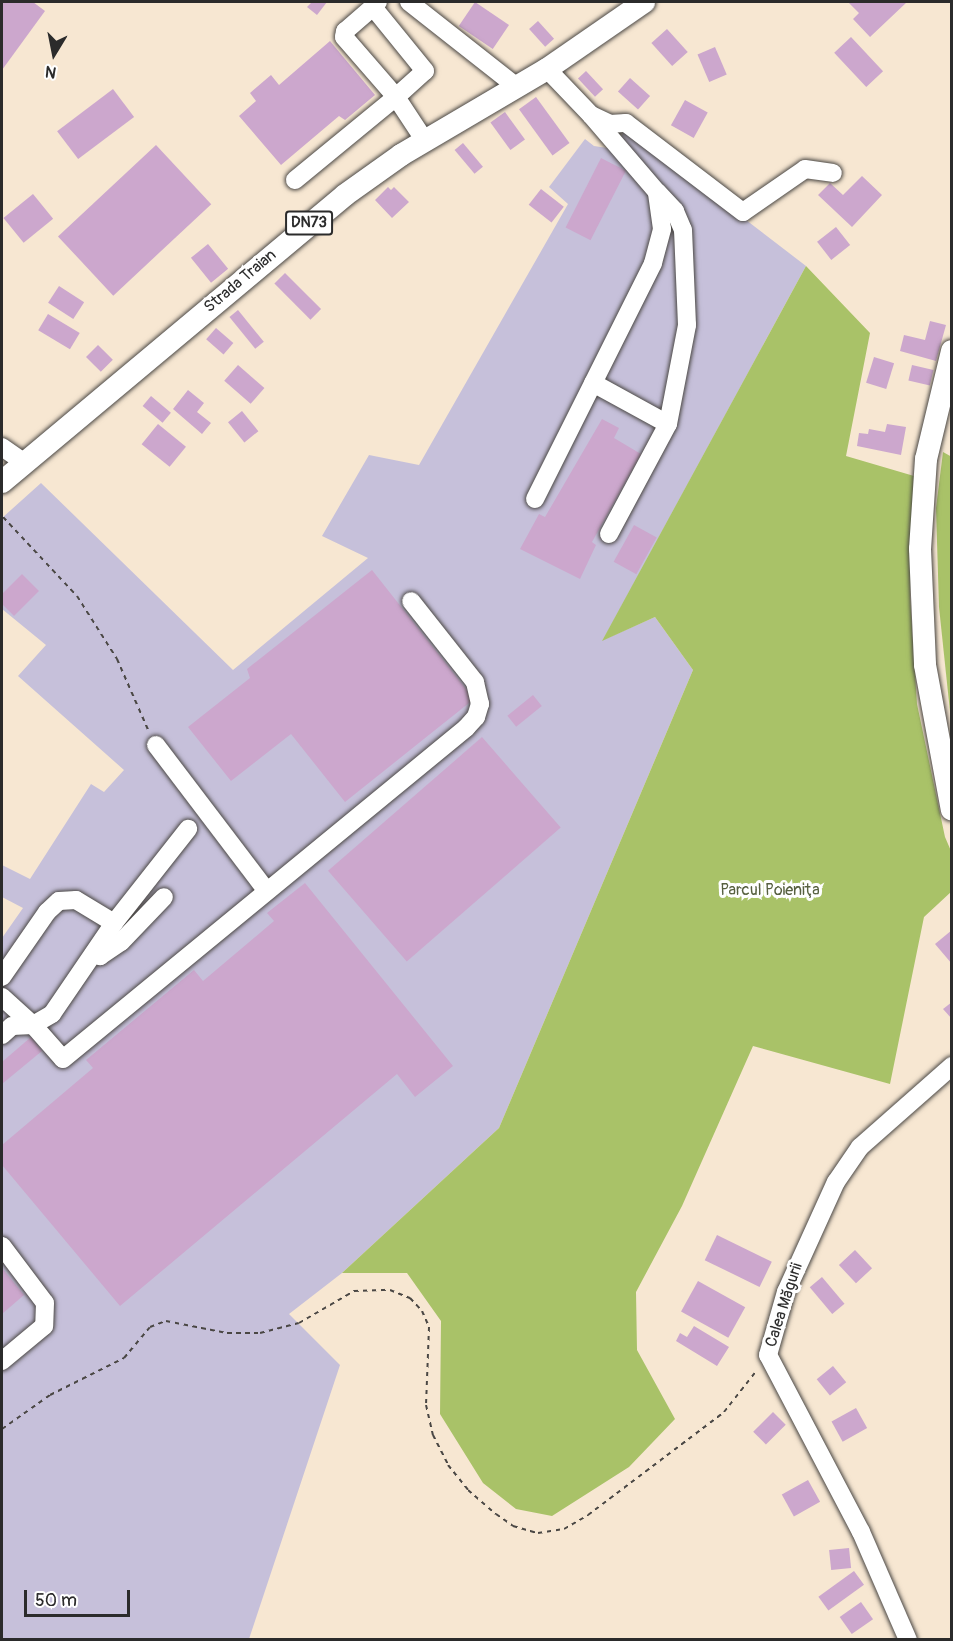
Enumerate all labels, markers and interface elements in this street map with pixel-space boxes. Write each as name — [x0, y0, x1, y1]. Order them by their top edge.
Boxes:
north arrow — [24, 24, 84, 84]
text: N — [44, 61, 58, 83]
road number: DN73 — [285, 211, 333, 235]
street label: Strada Traian — [200, 245, 280, 317]
park label: Parcul Poieniţa — [720, 880, 820, 900]
street label: Calea Măgurii — [761, 1261, 807, 1349]
scale bar — [27, 1578, 134, 1616]
text: 50 m — [35, 1589, 77, 1612]

